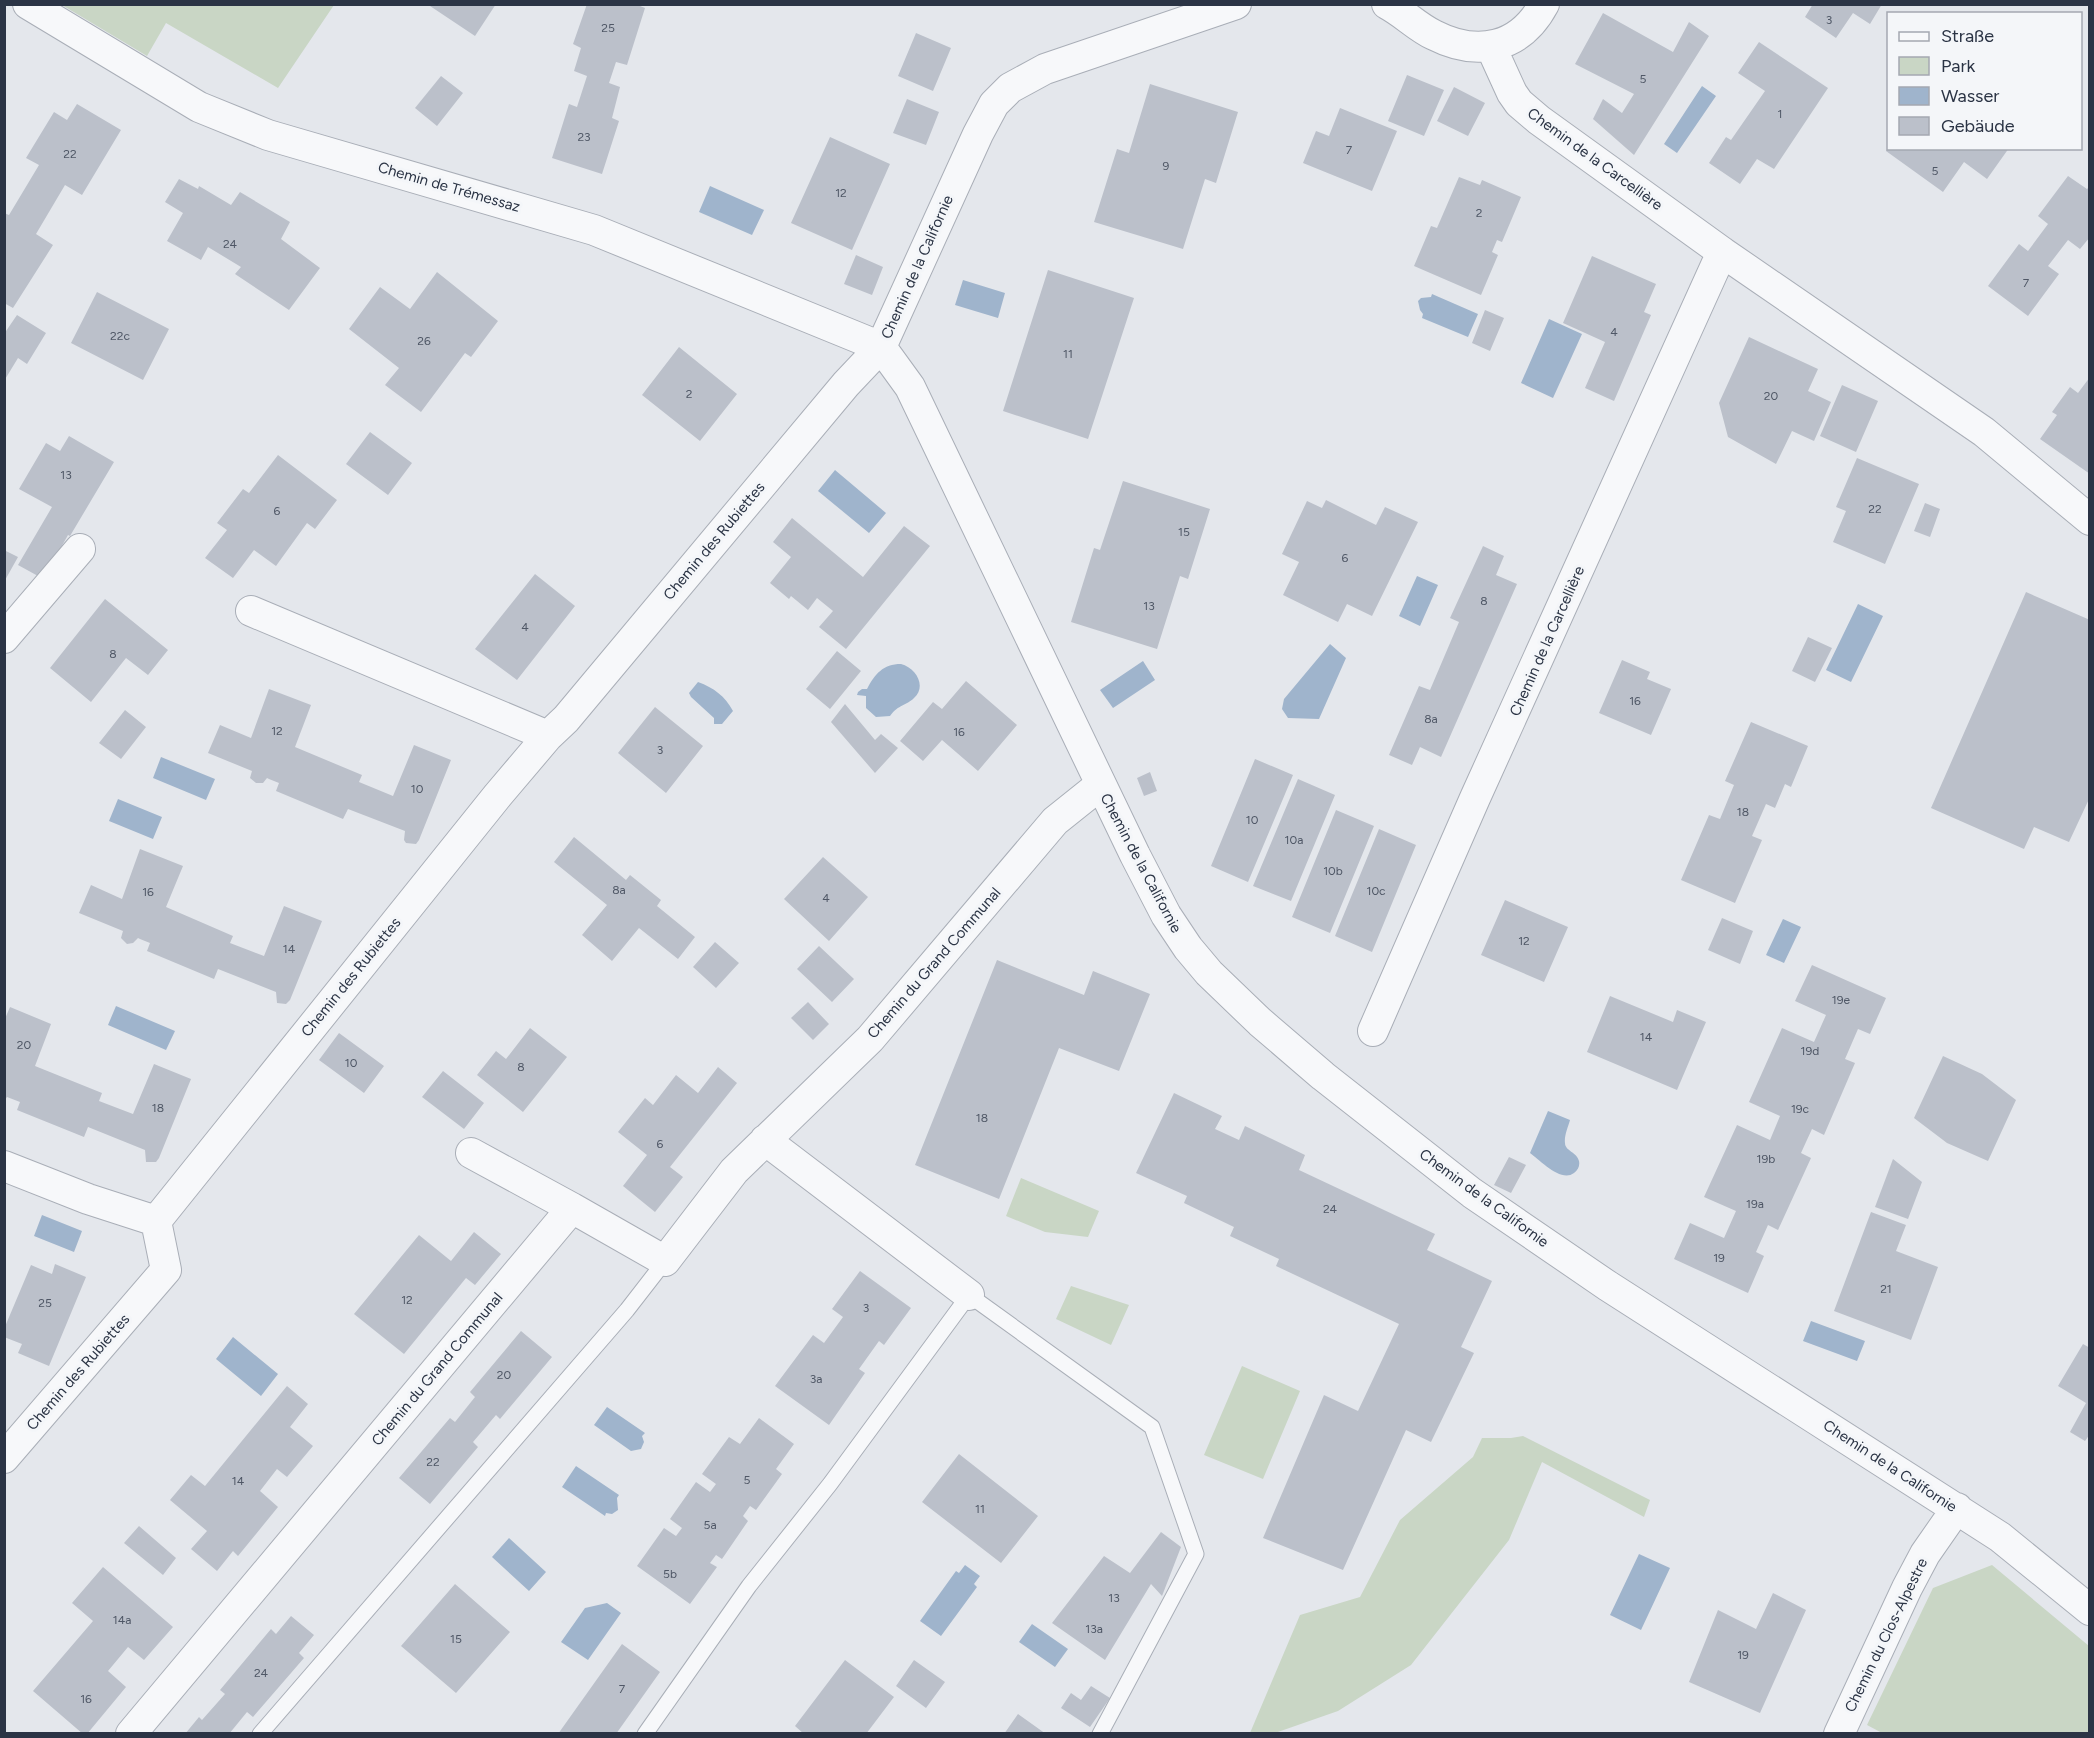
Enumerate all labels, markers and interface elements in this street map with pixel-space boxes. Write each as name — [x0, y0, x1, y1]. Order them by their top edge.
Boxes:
legend — [1887, 12, 2082, 150]
house number: 3 — [1826, 13, 1832, 27]
house number: 25 — [601, 21, 615, 35]
text: Straße — [1941, 25, 1994, 47]
text: Park — [1941, 55, 1976, 77]
house number: 5 — [1640, 72, 1647, 86]
text: Wasser — [1941, 85, 1999, 107]
street label: Chemin de la Carcellière — [1524, 104, 1666, 214]
house number: 1 — [1778, 107, 1782, 121]
text: Gebäude — [1941, 115, 2015, 137]
house number: 23 — [577, 130, 591, 144]
house number: 7 — [1346, 143, 1353, 157]
house number: 22 — [63, 147, 77, 161]
street label: Chemin de Trémessaz — [376, 158, 522, 216]
house number: 9 — [1163, 159, 1170, 173]
house number: 5 — [1932, 164, 1939, 178]
house number: 12 — [835, 186, 847, 200]
street label: Chemin de la Californie — [877, 192, 957, 342]
house number: 2 — [1476, 206, 1482, 220]
house number: 24 — [223, 237, 238, 251]
house number: 7 — [2023, 276, 2030, 290]
house number: 4 — [1610, 325, 1618, 339]
house number: 22c — [110, 329, 130, 343]
house number: 26 — [417, 334, 431, 348]
house number: 11 — [1063, 347, 1073, 361]
house number: 2 — [686, 387, 692, 401]
house number: 20 — [1764, 389, 1779, 403]
house number: 13 — [60, 468, 72, 482]
street label: Chemin des Rubiettes — [660, 478, 768, 604]
house number: 22 — [1868, 502, 1882, 516]
house number: 6 — [274, 504, 281, 518]
house number: 15 — [1178, 525, 1190, 539]
house number: 6 — [1342, 551, 1349, 565]
street label: Chemin de la Carcellière — [1506, 563, 1588, 719]
house number: 8 — [1480, 594, 1488, 608]
house number: 13 — [1143, 599, 1155, 613]
house number: 4 — [521, 620, 529, 634]
house number: 8 — [109, 647, 117, 661]
house number: 16 — [1629, 694, 1641, 708]
house number: 8a — [1424, 712, 1438, 726]
house number: 12 — [271, 724, 283, 738]
house number: 16 — [953, 725, 965, 739]
house number: 3 — [657, 743, 663, 757]
house number: 10 — [411, 782, 424, 796]
street label: Chemin de la Californie — [1097, 790, 1185, 936]
house number: 18 — [1737, 805, 1749, 819]
house number: 10 — [1246, 813, 1259, 827]
house number: 10a — [1285, 833, 1303, 847]
house number: 10b — [1323, 864, 1343, 878]
house number: 8a — [612, 883, 626, 897]
street label: Chemin du Grand Communal — [863, 884, 1005, 1042]
house number: 10c — [1366, 884, 1386, 898]
house number: 16 — [142, 885, 154, 899]
house number: 4 — [822, 891, 830, 905]
street label: Chemin des Rubiettes — [297, 914, 405, 1040]
house number: 12 — [1518, 934, 1530, 948]
house number: 14 — [283, 942, 296, 956]
house number: 19e — [1832, 993, 1851, 1007]
house number: 14 — [1640, 1030, 1653, 1044]
house number: 20 — [17, 1038, 32, 1052]
house number: 19d — [1801, 1044, 1819, 1058]
house number: 10 — [345, 1056, 358, 1070]
house number: 8 — [517, 1060, 525, 1074]
house number: 18 — [152, 1101, 164, 1115]
house number: 19c — [1791, 1102, 1810, 1116]
house number: 18 — [976, 1111, 988, 1125]
house number: 6 — [657, 1137, 664, 1151]
street label: Chemin de la Californie — [1416, 1145, 1552, 1251]
house number: 19b — [1757, 1152, 1775, 1166]
house number: 19a — [1746, 1197, 1764, 1211]
house number: 24 — [1323, 1202, 1338, 1216]
house number: 19 — [1713, 1251, 1725, 1265]
house number: 21 — [1880, 1282, 1892, 1296]
street label: Chemin du Grand Communal — [368, 1289, 506, 1449]
house number: 12 — [401, 1293, 413, 1307]
house number: 25 — [38, 1296, 52, 1310]
house number: 3 — [863, 1301, 869, 1315]
street label: Chemin des Rubiettes — [23, 1310, 133, 1434]
house number: 20 — [497, 1368, 512, 1382]
house number: 3a — [810, 1372, 822, 1386]
street label: Chemin de la Californie — [1820, 1416, 1960, 1516]
house number: 22 — [426, 1455, 440, 1469]
house number: 5 — [744, 1473, 751, 1487]
house number: 14 — [232, 1474, 245, 1488]
house number: 11 — [975, 1502, 985, 1516]
house number: 5a — [703, 1518, 717, 1532]
street label: Chemin du Clos-Alpestre — [1841, 1555, 1931, 1715]
house number: 5b — [663, 1567, 677, 1581]
house number: 13 — [1108, 1591, 1120, 1605]
house number: 14a — [113, 1613, 131, 1627]
house number: 13a — [1085, 1622, 1103, 1636]
house number: 15 — [450, 1632, 462, 1646]
house number: 19 — [1737, 1648, 1749, 1662]
house number: 24 — [254, 1666, 269, 1680]
house number: 7 — [619, 1682, 626, 1696]
house number: 16 — [80, 1692, 92, 1706]

